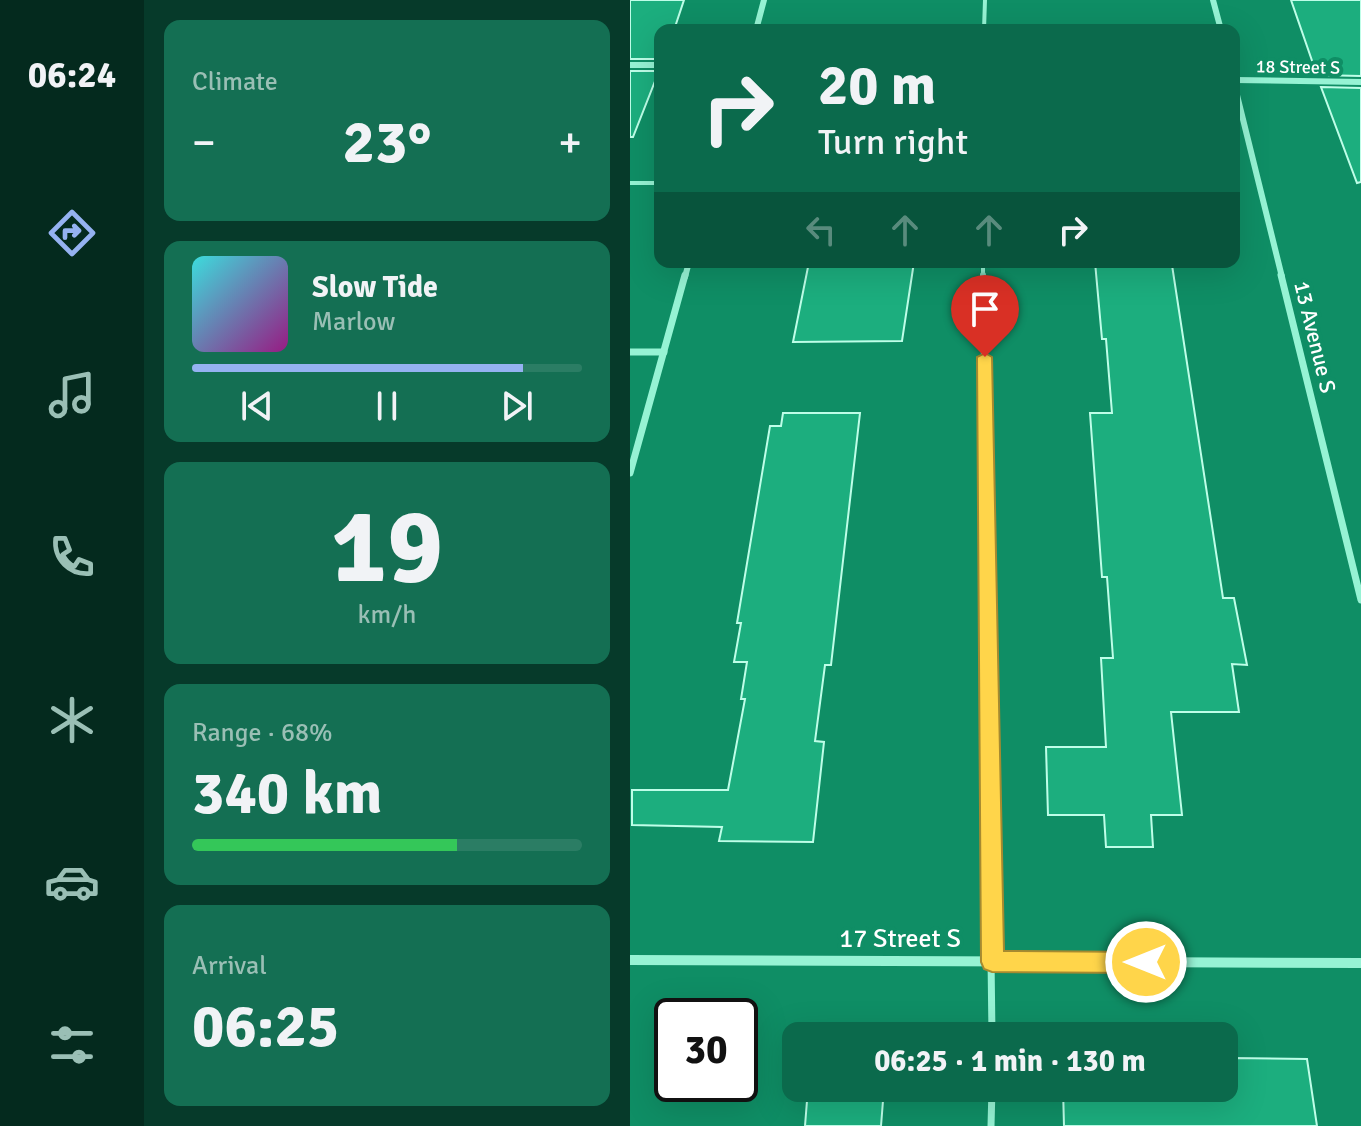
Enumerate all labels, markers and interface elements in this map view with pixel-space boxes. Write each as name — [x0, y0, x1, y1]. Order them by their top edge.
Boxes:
text: 20 m — [818, 51, 936, 120]
text: 06:24 — [28, 53, 116, 98]
street label: 18 Street S — [1256, 55, 1340, 79]
icon: right — [686, 56, 790, 160]
text: Climate — [192, 66, 278, 98]
text: 23° — [343, 106, 431, 180]
text: − — [192, 116, 216, 170]
text: + — [558, 116, 582, 170]
text: Turn right — [818, 120, 968, 165]
icon: directions — [44, 205, 100, 261]
icon: left — [799, 208, 843, 252]
icon: ahead — [883, 208, 927, 252]
icon: ahead — [967, 208, 1011, 252]
icon: right — [1051, 208, 1095, 252]
text: Slow Tide — [312, 269, 438, 306]
pin — [951, 275, 1019, 357]
street label: 13 Avenue S — [1288, 278, 1342, 396]
icon: arrive — [963, 287, 1007, 331]
text: Marlow — [312, 306, 395, 338]
icon: music — [44, 367, 100, 423]
icon: previous — [235, 384, 279, 428]
icon: pause — [365, 384, 409, 428]
icon: next — [495, 384, 539, 428]
text: 19 — [331, 483, 443, 611]
icon: phone — [44, 529, 100, 585]
text: km/h — [358, 599, 416, 631]
icon: climate — [44, 692, 100, 748]
text: Range · 68% — [192, 717, 333, 749]
text: 340 km — [192, 757, 382, 831]
icon: car — [44, 854, 100, 910]
position arrow — [1104, 920, 1188, 1004]
street label: 17 Street S — [839, 923, 961, 955]
text: Arrival — [192, 950, 267, 982]
text: 06:25 — [192, 990, 339, 1064]
speed limit sign: 30 — [654, 998, 758, 1102]
icon: filters — [44, 1017, 100, 1073]
text: 06:25 · 1 min · 130 m — [874, 1043, 1146, 1080]

